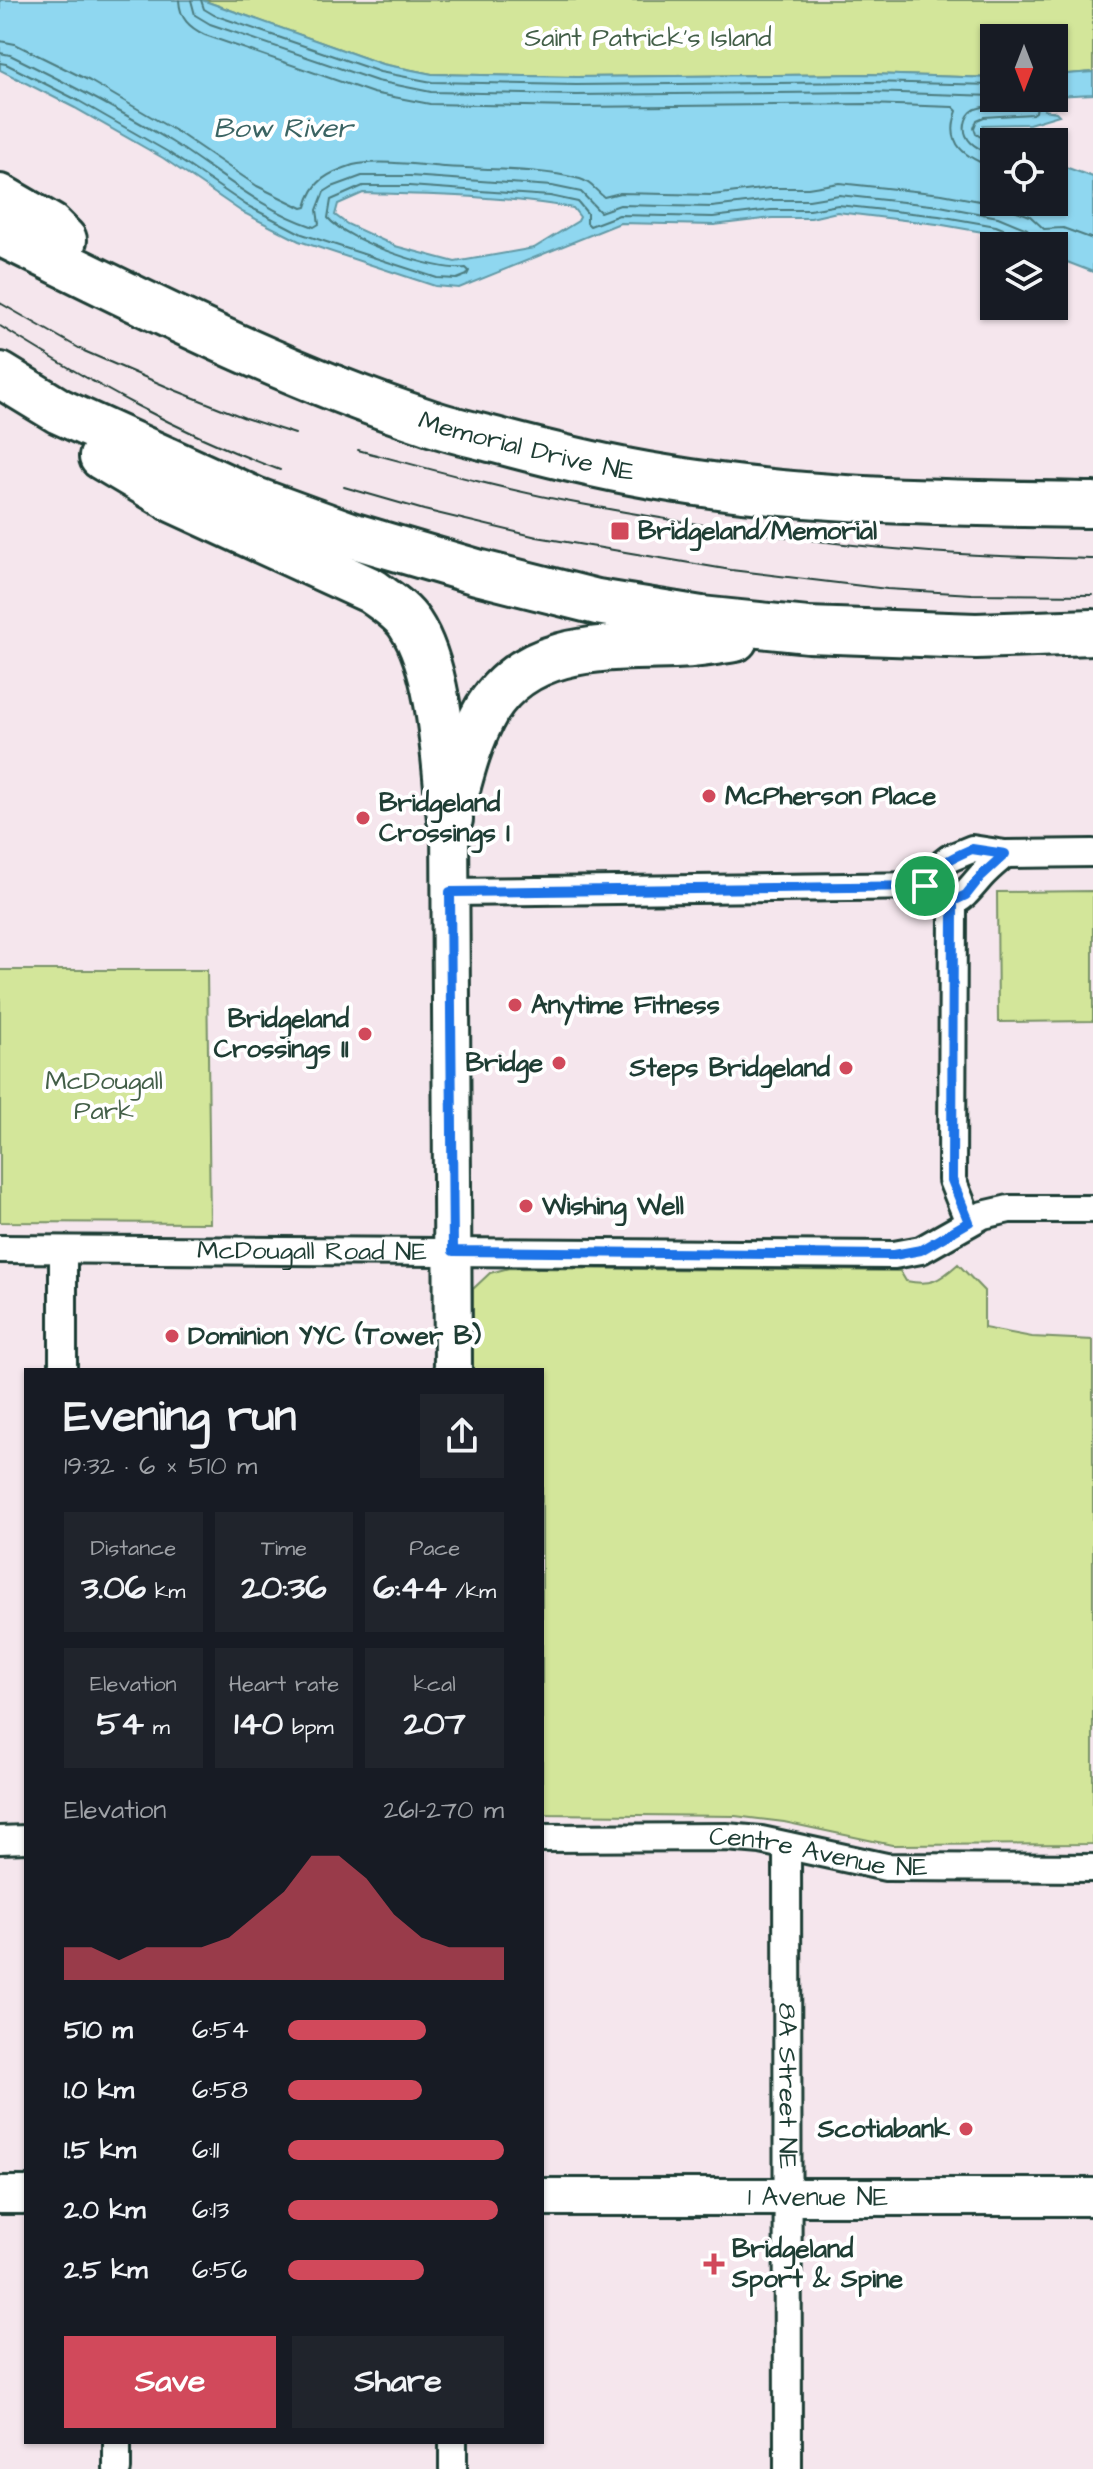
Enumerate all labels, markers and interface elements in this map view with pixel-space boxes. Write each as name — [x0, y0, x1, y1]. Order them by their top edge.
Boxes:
park label: Saint Patrick's Island — [524, 20, 772, 56]
north arrow — [980, 24, 1068, 112]
map controls — [980, 24, 1068, 320]
water label: Bow River — [214, 109, 355, 148]
button: locate — [980, 128, 1068, 216]
button: layers — [980, 232, 1068, 320]
street label: Memorial Drive NE — [414, 402, 638, 490]
place label: Bridgeland/Memorial — [638, 513, 877, 552]
marker: Bridgeland/Memorial — [609, 520, 631, 542]
place label: McPherson Place — [725, 778, 936, 814]
place label: Bridgeland Crossings I — [379, 785, 510, 854]
marker: McPherson Place — [700, 787, 718, 805]
marker: Bridgeland Crossings I — [354, 809, 372, 827]
pin — [891, 852, 959, 920]
icon: arrive — [903, 864, 947, 908]
place label: Anytime Fitness — [531, 987, 720, 1026]
marker: Anytime Fitness — [506, 996, 524, 1014]
place label: Bridgeland Crossings II — [214, 1001, 350, 1070]
marker: Bridgeland Crossings II — [356, 1025, 374, 1043]
place label: Bridge — [465, 1045, 543, 1084]
place label: Steps Bridgeland — [629, 1050, 831, 1089]
marker: Bridge — [550, 1054, 568, 1072]
marker: Steps Bridgeland — [837, 1059, 855, 1077]
park label: McDougall Park — [45, 1063, 163, 1129]
place label: Wishing Well — [541, 1188, 684, 1227]
marker: Wishing Well — [517, 1197, 535, 1215]
street label: McDougall Road NE — [197, 1232, 427, 1271]
place label: Dominion YYC (Tower B) — [188, 1318, 481, 1354]
marker: Dominion YYC (Tower B) — [163, 1327, 181, 1345]
text: Evening run — [64, 1387, 296, 1448]
button: share — [420, 1394, 504, 1478]
text: 19:32 · 6 × 510 m — [64, 1448, 257, 1484]
text: Distance — [91, 1533, 176, 1564]
text: Time — [261, 1533, 307, 1564]
text: Pace — [409, 1533, 460, 1564]
text: 3.06 — [81, 1564, 146, 1612]
text: 20:36 — [241, 1564, 327, 1612]
text: 6:44 — [373, 1564, 447, 1612]
text: km — [146, 1576, 185, 1607]
text: /km — [447, 1576, 496, 1607]
text: Elevation — [90, 1669, 177, 1700]
text: Heart rate — [229, 1669, 339, 1700]
text: kcal — [414, 1669, 456, 1700]
text: 54 — [97, 1700, 144, 1748]
text: 140 — [234, 1700, 283, 1748]
text: 207 — [404, 1700, 466, 1748]
text: m — [144, 1712, 170, 1743]
text: bpm — [283, 1712, 334, 1743]
text: Elevation — [64, 1792, 166, 1828]
text: 261–270 m — [383, 1792, 504, 1828]
street label: Centre Avenue NE — [709, 1819, 928, 1885]
street label: 8A Street NE — [769, 2003, 806, 2169]
text: 510 m — [64, 2012, 133, 2048]
text: 6:54 — [192, 2012, 249, 2048]
text: 1.0 km — [64, 2072, 134, 2108]
text: 6:58 — [192, 2072, 248, 2108]
place label: Scotiabank — [817, 2111, 951, 2147]
marker: Scotiabank — [957, 2120, 975, 2138]
text: 1.5 km — [64, 2132, 136, 2168]
text: 6:11 — [192, 2132, 219, 2168]
street label: 1 Avenue NE — [748, 2179, 888, 2215]
text: 2.0 km — [64, 2192, 146, 2228]
text: 6:13 — [192, 2192, 229, 2228]
place label: Bridgeland Sport & Spine — [731, 2231, 903, 2297]
text: 2.5 km — [64, 2252, 148, 2288]
text: 6:56 — [192, 2252, 247, 2288]
marker: Bridgeland Sport & Spine — [703, 2253, 725, 2275]
button: Save — [64, 2336, 276, 2428]
button: Share — [292, 2336, 504, 2428]

